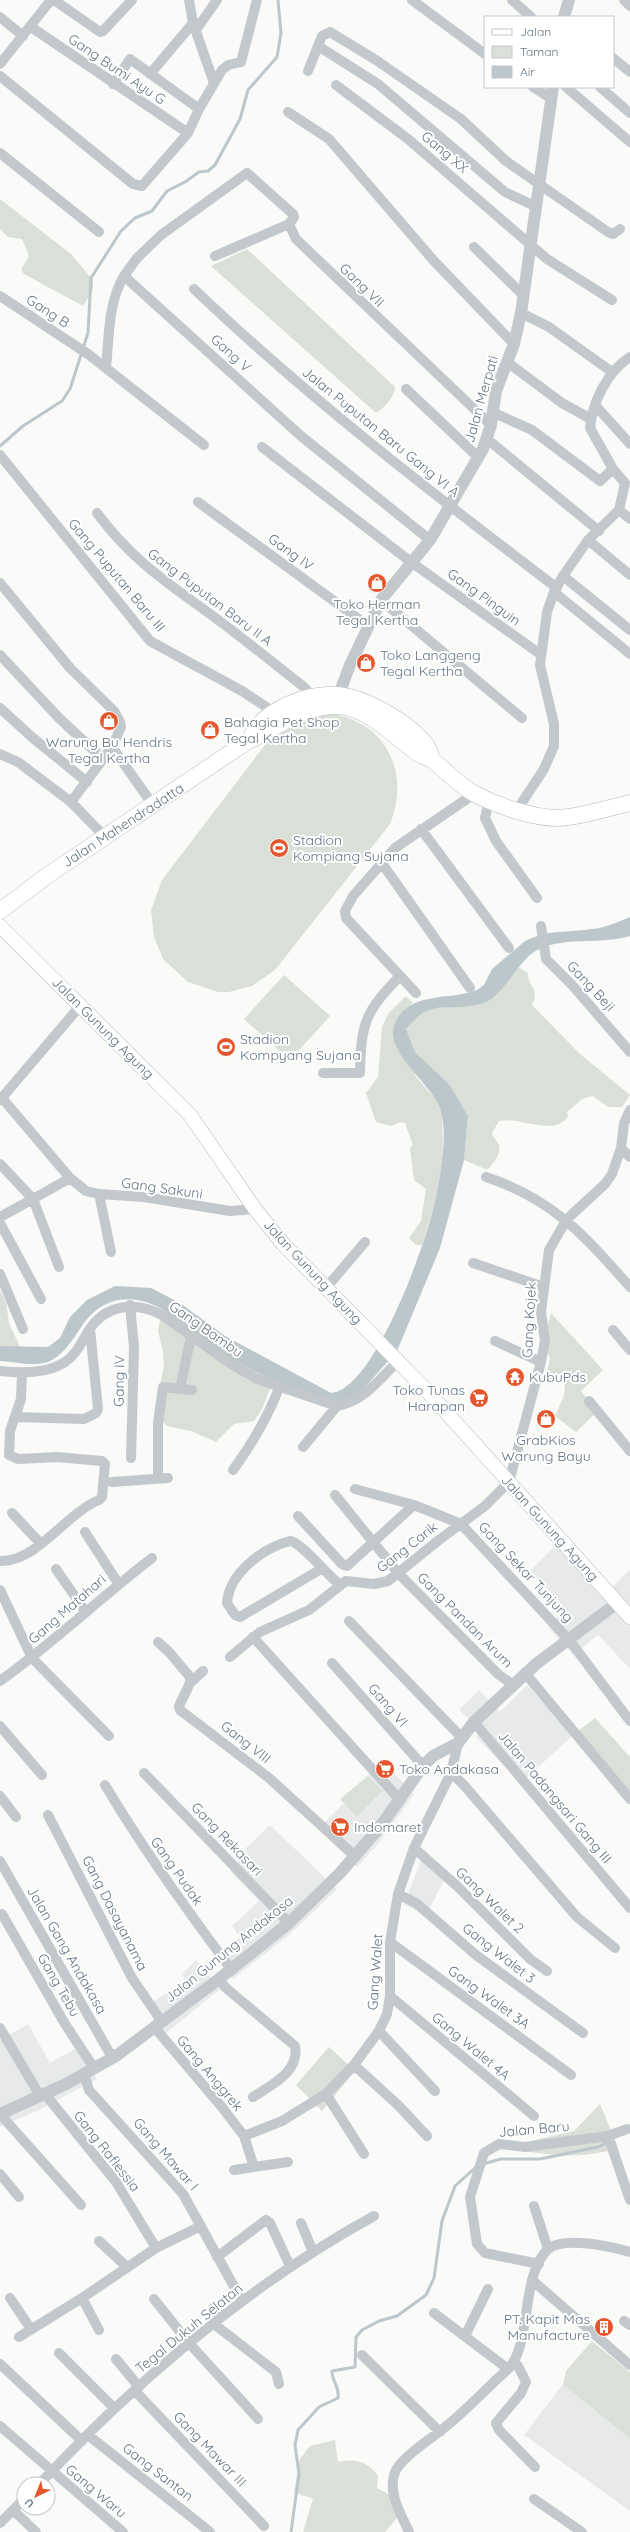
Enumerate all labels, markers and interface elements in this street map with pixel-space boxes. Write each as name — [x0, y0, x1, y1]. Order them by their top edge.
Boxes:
legend — [484, 16, 614, 88]
text: Jalan — [520, 24, 551, 39]
street label: Gang Bumi Ayu G — [65, 30, 169, 108]
text: Taman — [520, 44, 558, 59]
text: Air — [520, 64, 535, 79]
street label: Gang XX — [418, 127, 473, 177]
street label: Gang VII — [336, 259, 388, 311]
street label: Gang B — [23, 290, 73, 332]
street label: Gang V — [207, 330, 255, 376]
street label: Jalan Merpati — [460, 353, 502, 445]
street label: Jalan Puputan Baru Gang VI A — [299, 363, 463, 501]
street label: Gang Puputan Baru III — [64, 515, 170, 635]
street label: Gang IV — [265, 529, 317, 575]
street label: Gang Puputan Baru II A — [144, 544, 276, 650]
street label: Gang Pinguin — [444, 564, 524, 630]
shop icon: Toko Herman Tegal Kertha — [366, 572, 388, 594]
place label: Toko Herman Tegal Kertha — [333, 595, 421, 629]
place label: Toko Langgeng Tegal Kertha — [380, 646, 481, 680]
shop icon: Toko Langgeng Tegal Kertha — [355, 652, 377, 674]
shop icon: Warung Bu Hendris Tegal Kertha — [98, 710, 120, 732]
place label: Bahagia Pet Shop Tegal Kertha — [224, 713, 340, 747]
shop icon: Bahagia Pet Shop Tegal Kertha — [199, 719, 221, 741]
place label: Warung Bu Hendris Tegal Kertha — [46, 733, 172, 767]
street label: Jalan Mahendradatta — [59, 779, 187, 871]
place label: Stadion Kompiang Sujana — [293, 831, 409, 865]
sports icon: Stadion Kompiang Sujana — [268, 837, 290, 859]
street label: Gang Beji — [563, 957, 619, 1015]
street label: Jalan Gunung Agung — [48, 973, 158, 1083]
place label: Stadion Kompyang Sujana — [240, 1030, 361, 1064]
sports icon: Stadion Kompyang Sujana — [215, 1036, 237, 1058]
street label: Gang Sakuni — [120, 1173, 204, 1203]
street label: Jalan Gunung Agung — [260, 1216, 366, 1328]
street label: Gang Kojek — [518, 1282, 540, 1358]
street label: Gang Bambu — [166, 1297, 246, 1361]
street label: Gang IV — [110, 1355, 128, 1407]
temple icon: KubuPds — [504, 1366, 526, 1388]
place label: KubuPds — [529, 1368, 586, 1386]
place label: Toko Tunas Harapan — [392, 1381, 465, 1415]
supermarket icon: Toko Tunas Harapan — [468, 1387, 490, 1409]
shop icon: GrabKios Warung Bayu — [535, 1408, 557, 1430]
place label: GrabKios Warung Bayu — [501, 1431, 591, 1465]
street label: Jalan Gunung Agung — [497, 1471, 603, 1585]
street label: Gang Carik — [373, 1518, 441, 1576]
street label: Gang Sekar Tunjung — [475, 1518, 577, 1626]
street label: Gang Pandan Arum — [413, 1568, 517, 1672]
street label: Gang Matahari — [24, 1570, 110, 1648]
street label: Gang VI — [364, 1680, 412, 1730]
street label: Gang VIII — [217, 1717, 275, 1767]
street label: Jalan Padangsari Gang III — [494, 1727, 616, 1867]
supermarket icon: Toko Andakasa — [374, 1758, 396, 1780]
place label: Toko Andakasa — [399, 1760, 499, 1778]
street label: Gang Rekasari — [187, 1798, 267, 1880]
supermarket icon: Indomaret — [329, 1816, 351, 1838]
place label: Indomaret — [354, 1818, 422, 1836]
street label: Gang Pudak — [147, 1833, 207, 1909]
street label: Gang Dasayanama — [78, 1852, 152, 1974]
street label: Gang Walet 2 — [452, 1863, 528, 1937]
street label: Jalan Gang Andakasa — [23, 1883, 111, 2017]
street label: Jalan Gunung Andakasa — [161, 1892, 297, 2006]
street label: Gang Walet 3 — [459, 1919, 539, 1987]
street label: Gang Walet — [363, 1933, 387, 2011]
street label: Gang Tebu — [34, 1950, 84, 2020]
street label: Gang Walet 3A — [445, 1961, 533, 2033]
street label: Gang Walet 4A — [428, 2008, 514, 2084]
street label: Gang Anggrek — [173, 2031, 247, 2115]
street label: Gang Raflessia — [70, 2107, 144, 2195]
street label: Gang Mawar I — [129, 2114, 203, 2194]
street label: Jalan Baru — [498, 2117, 570, 2141]
street label: Tegal Dukuh Selatan — [132, 2279, 246, 2377]
place label: PT. Kapit Mas Manufacture — [504, 2310, 590, 2344]
building icon: PT. Kapit Mas Manufacture — [593, 2316, 615, 2338]
street label: Gang Mawar III — [170, 2408, 250, 2490]
street label: Gang Santan — [119, 2439, 197, 2505]
street label: Gang Waru — [62, 2460, 130, 2522]
north arrow — [16, 2476, 56, 2516]
text: U — [22, 2496, 37, 2511]

